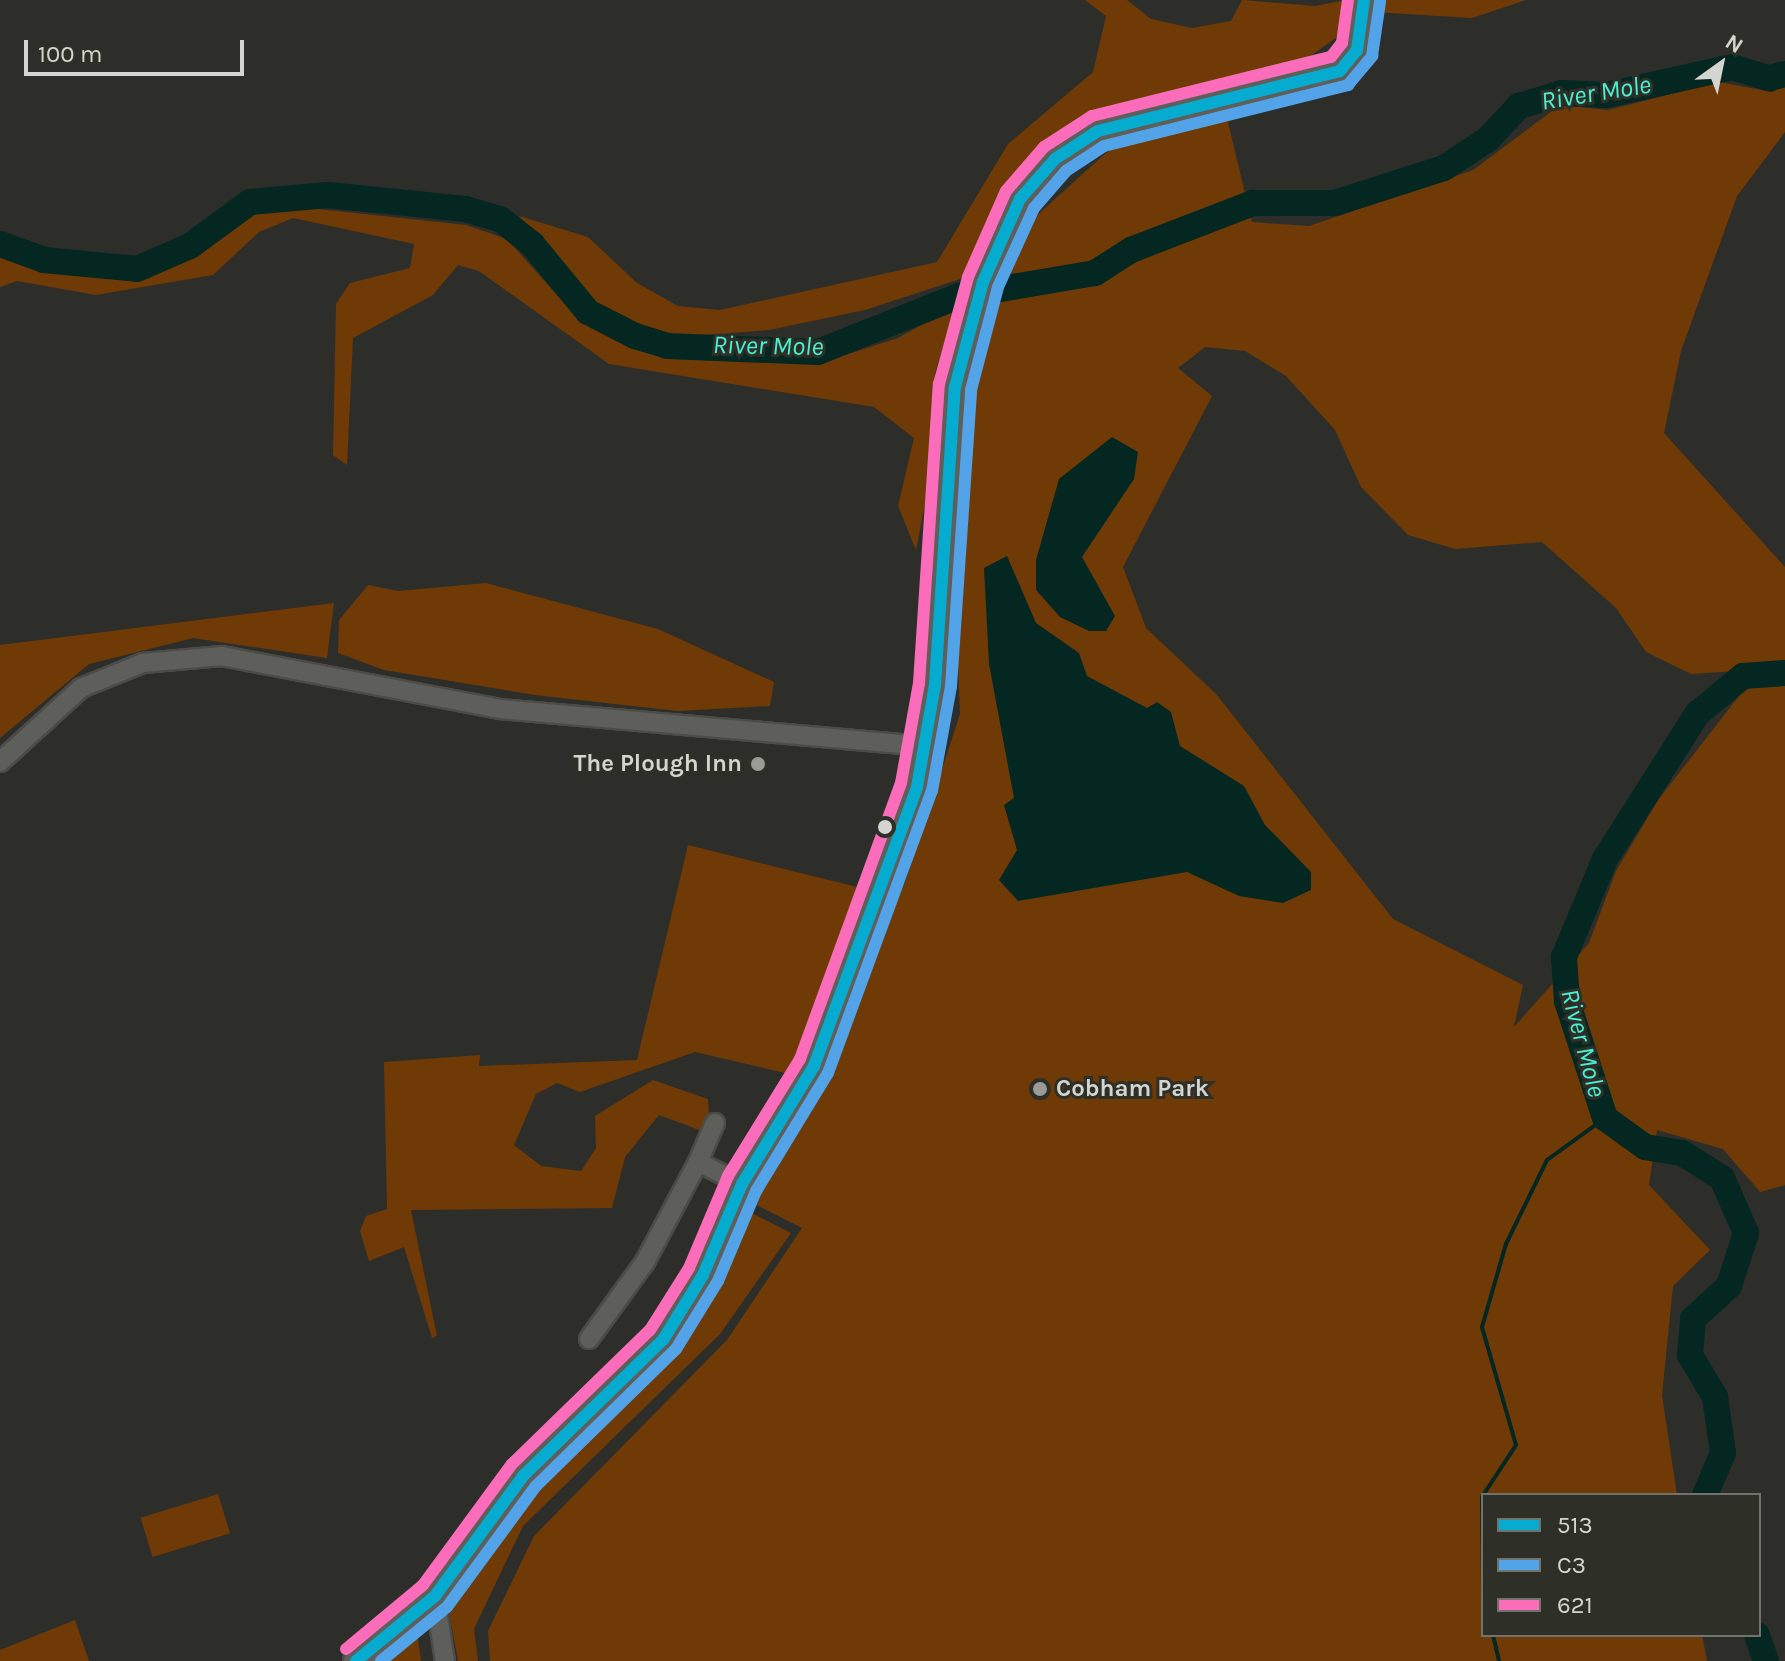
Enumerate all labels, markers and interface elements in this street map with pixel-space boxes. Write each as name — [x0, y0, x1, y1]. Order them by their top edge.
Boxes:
scale bar — [28, 24, 248, 74]
north arrow — [1681, 24, 1761, 104]
text: N — [1720, 29, 1748, 59]
text: 100 m — [38, 40, 103, 68]
water label: River Mole — [1539, 69, 1653, 117]
water label: River Mole — [712, 329, 824, 363]
place label: The Plough Inn — [573, 750, 742, 778]
marker: The Plough Inn — [749, 755, 767, 773]
unlabelled marker — [877, 819, 893, 835]
water label: River Mole — [1554, 985, 1612, 1101]
place label: Cobham Park — [1056, 1075, 1209, 1103]
marker: Cobham Park — [1031, 1080, 1049, 1098]
legend — [1481, 1493, 1761, 1637]
text: 513 — [1557, 1511, 1593, 1539]
text: C3 — [1557, 1551, 1586, 1579]
text: 621 — [1557, 1591, 1593, 1619]

